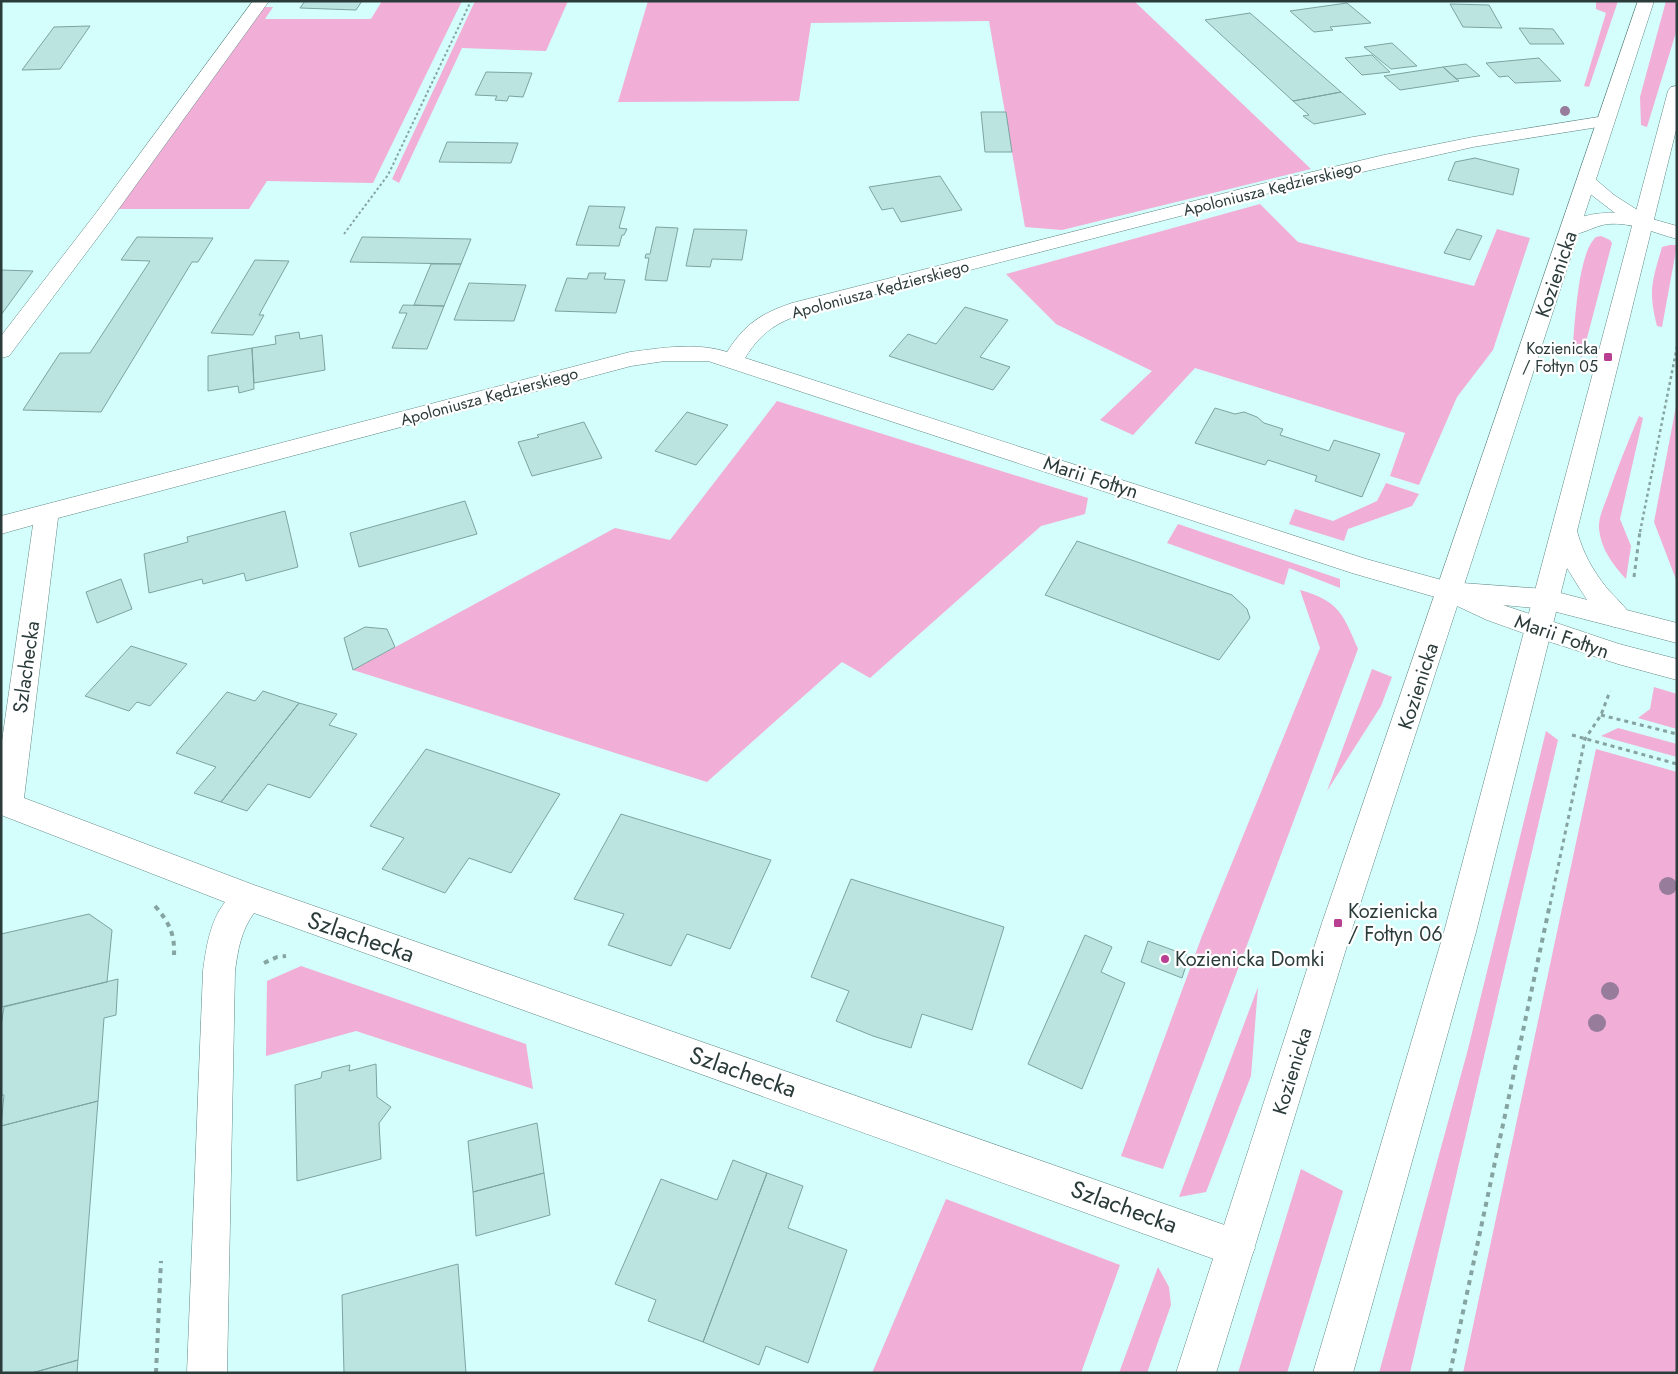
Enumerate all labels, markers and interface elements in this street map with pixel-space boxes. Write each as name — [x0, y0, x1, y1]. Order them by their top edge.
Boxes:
street label: Apoloniusza Kędzierskiego — [1181, 155, 1364, 222]
street label: Kozienicka — [1528, 227, 1585, 321]
street label: Apoloniusza Kędzierskiego — [789, 255, 972, 324]
place label: Kozienicka / Fołtyn 05 — [1522, 337, 1598, 378]
marker: Kozienicka / Fołtyn 05 — [1602, 351, 1614, 363]
street label: Apoloniusza Kędzierskiego — [398, 362, 581, 431]
street label: Marii Fołtyn — [1040, 449, 1142, 506]
street label: Marii Fołtyn — [1511, 607, 1613, 666]
street label: Szlachecka — [6, 619, 47, 715]
street label: Kozienicka — [1391, 639, 1446, 733]
place label: Kozienicka / Fołtyn 06 — [1348, 897, 1443, 949]
street label: Szlachecka — [303, 902, 419, 971]
marker: Kozienicka / Fołtyn 06 — [1332, 917, 1344, 929]
place label: Kozienicka Domki — [1175, 945, 1325, 974]
marker: Kozienicka Domki — [1159, 953, 1171, 965]
street label: Kozienicka — [1265, 1024, 1319, 1118]
street label: Szlachecka — [685, 1037, 801, 1106]
street label: Szlachecka — [1066, 1171, 1182, 1242]

